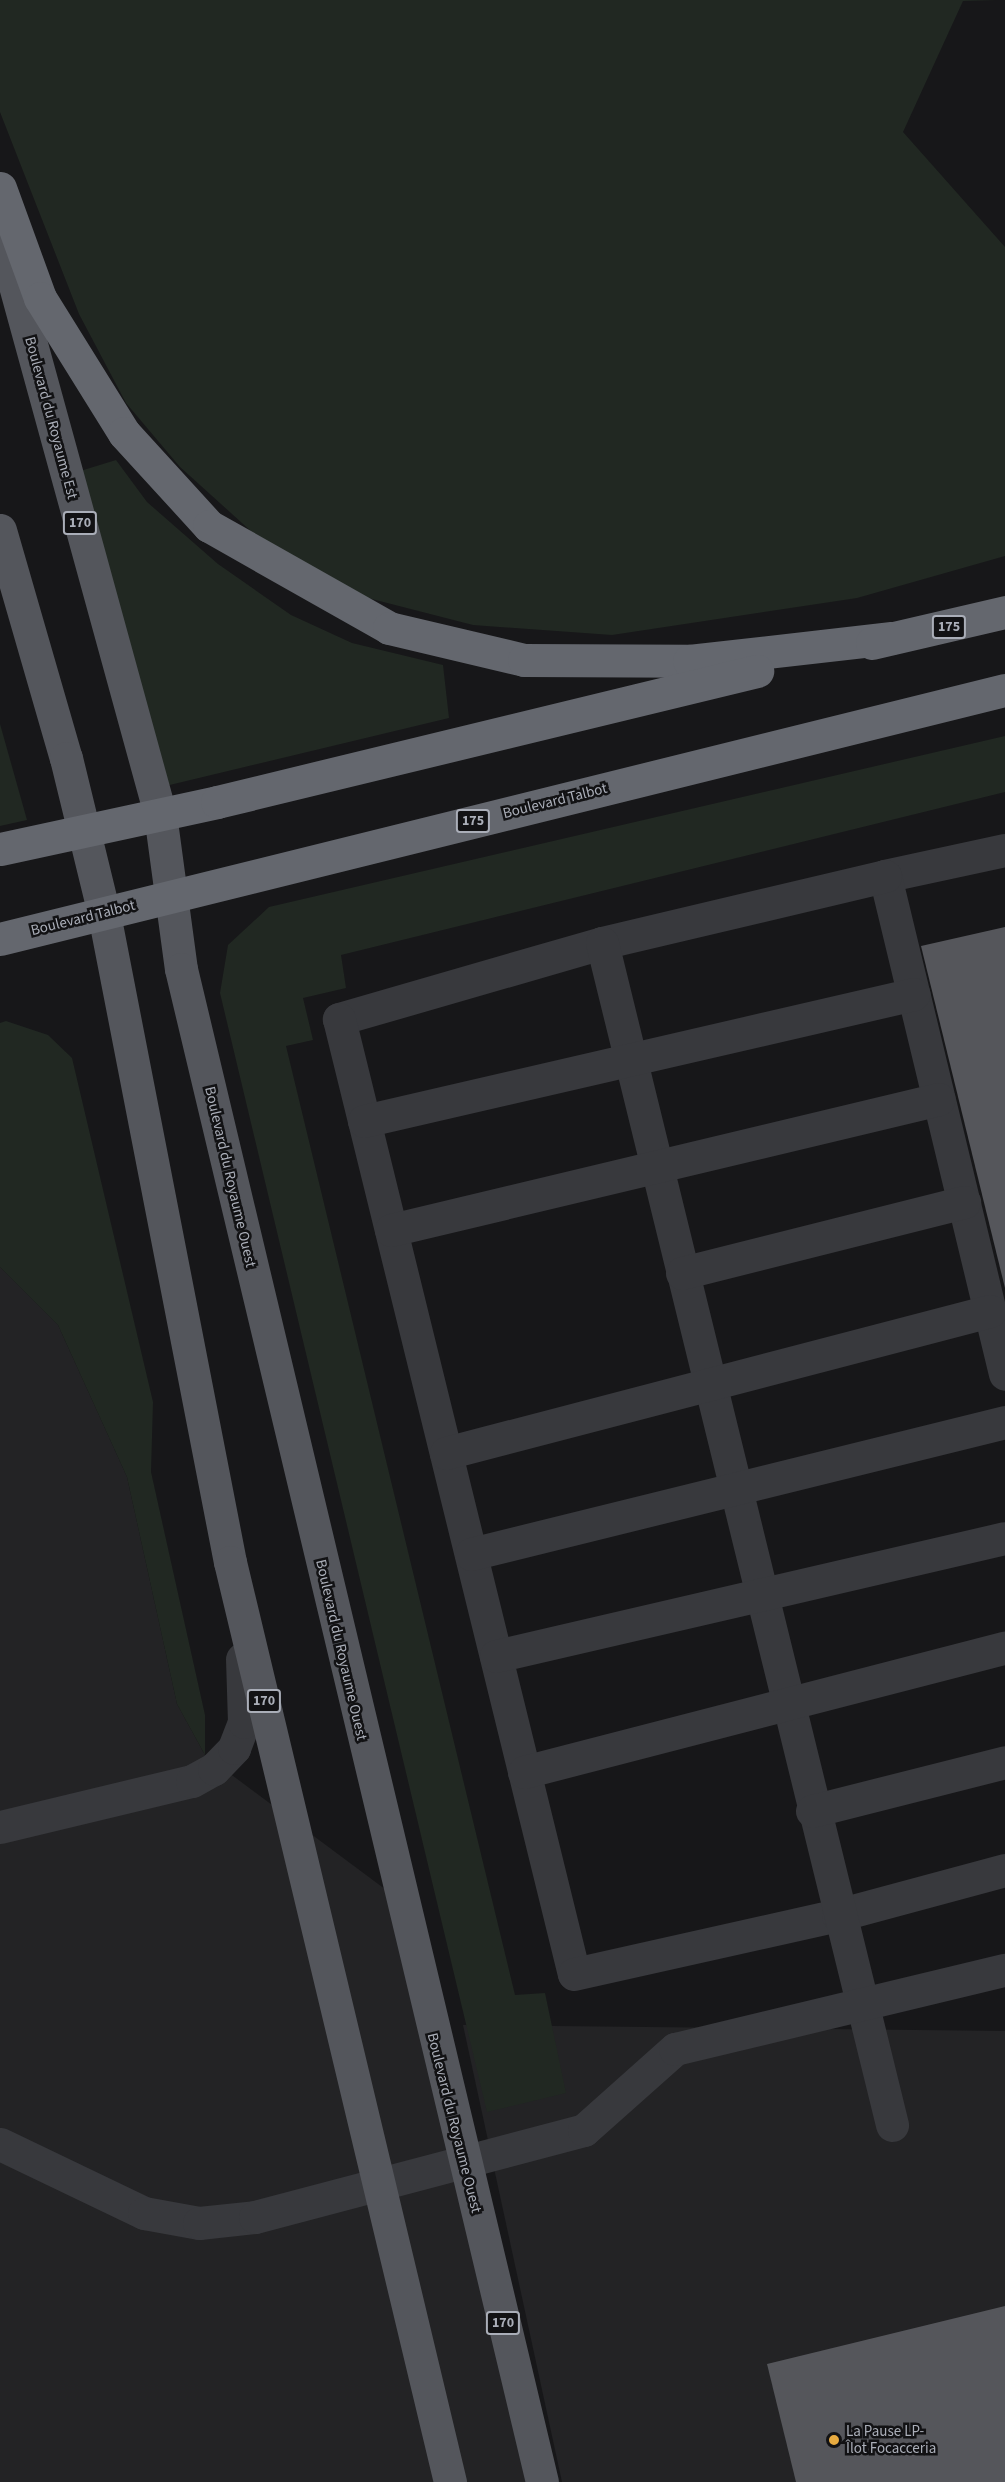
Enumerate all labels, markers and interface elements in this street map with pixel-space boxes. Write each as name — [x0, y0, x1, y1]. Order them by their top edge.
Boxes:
street label: Boulevard du Royaume Est — [21, 335, 81, 501]
road number: 170 — [62, 512, 98, 534]
road number: 175 — [931, 616, 967, 638]
street label: Boulevard Talbot — [501, 779, 609, 823]
road number: 175 — [455, 810, 491, 832]
street label: Boulevard Talbot — [29, 896, 137, 940]
street label: Boulevard du Royaume Ouest — [200, 1085, 260, 1269]
street label: Boulevard du Royaume Ouest — [311, 1558, 371, 1742]
road number: 170 — [246, 1690, 282, 1712]
street label: Boulevard du Royaume Ouest — [423, 2031, 485, 2215]
road number: 170 — [485, 2312, 521, 2334]
place label: La Pause LP- Îlot Focacceria — [846, 2422, 936, 2457]
marker: La Pause LP- Îlot Focacceria — [827, 2433, 841, 2447]

